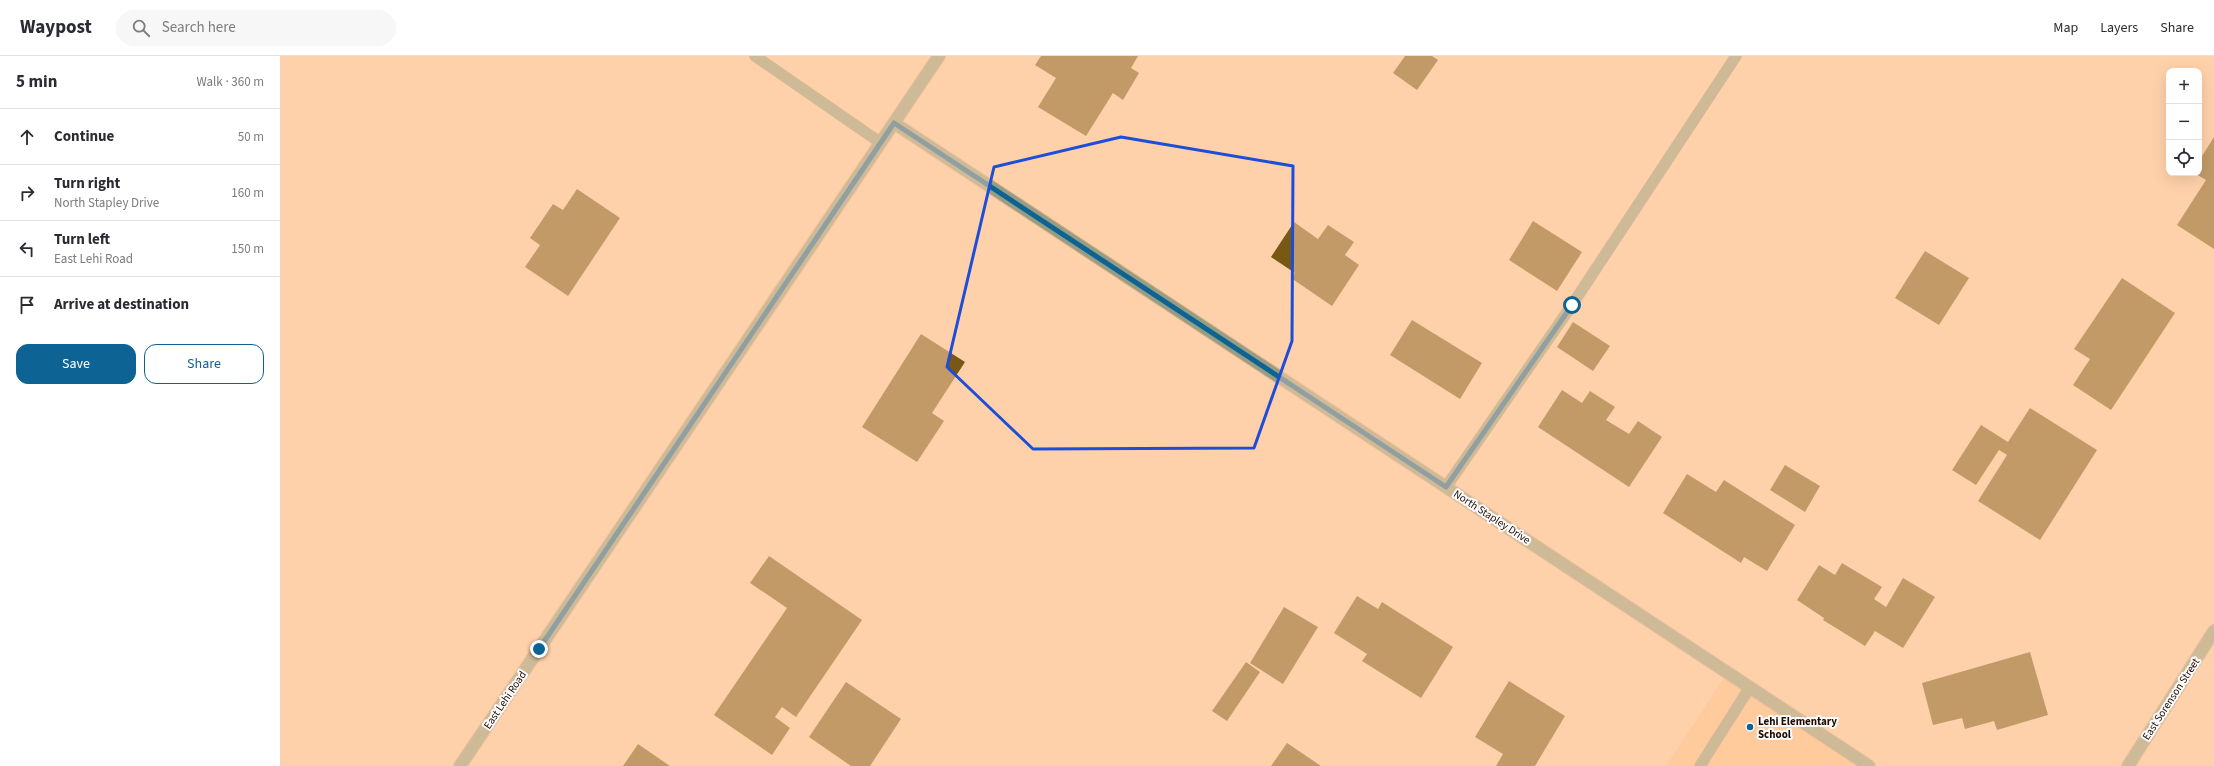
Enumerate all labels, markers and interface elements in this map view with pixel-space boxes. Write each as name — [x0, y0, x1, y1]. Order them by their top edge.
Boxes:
search box — [116, 10, 396, 46]
text: Waypost — [20, 14, 92, 41]
icon: search — [130, 17, 152, 39]
text: Search here — [162, 17, 236, 38]
text: Map — [2053, 18, 2078, 38]
text: Layers — [2100, 18, 2138, 38]
text: Share — [2160, 18, 2194, 38]
map controls — [2166, 68, 2202, 176]
button: + — [2166, 68, 2202, 104]
text: 5 min — [16, 70, 57, 94]
text: Walk · 360 m — [196, 73, 264, 91]
button: − — [2166, 104, 2202, 140]
icon: ahead — [16, 126, 38, 148]
text: Continue — [54, 126, 114, 147]
text: 50 m — [238, 128, 264, 146]
button: locate — [2166, 140, 2202, 176]
text: Turn right — [54, 173, 120, 194]
icon: right — [16, 182, 38, 204]
text: 160 m — [231, 184, 264, 202]
text: North Stapley Drive — [54, 194, 159, 212]
text: Turn left — [54, 229, 110, 250]
icon: left — [16, 238, 38, 260]
text: 150 m — [231, 240, 264, 258]
text: East Lehi Road — [54, 250, 133, 268]
icon: arrive — [16, 294, 38, 316]
text: Arrive at destination — [54, 294, 189, 315]
route start — [1563, 296, 1581, 314]
button: Save — [16, 344, 136, 384]
button: Share — [144, 344, 264, 384]
street label: North Stapley Drive — [1451, 486, 1534, 548]
route end — [530, 640, 548, 658]
street label: East Sorenson Street — [2139, 655, 2203, 743]
street label: East Lehi Road — [480, 668, 530, 732]
place label: Lehi Elementary School — [1758, 714, 1837, 742]
marker: Lehi Elementary School — [1745, 722, 1755, 732]

